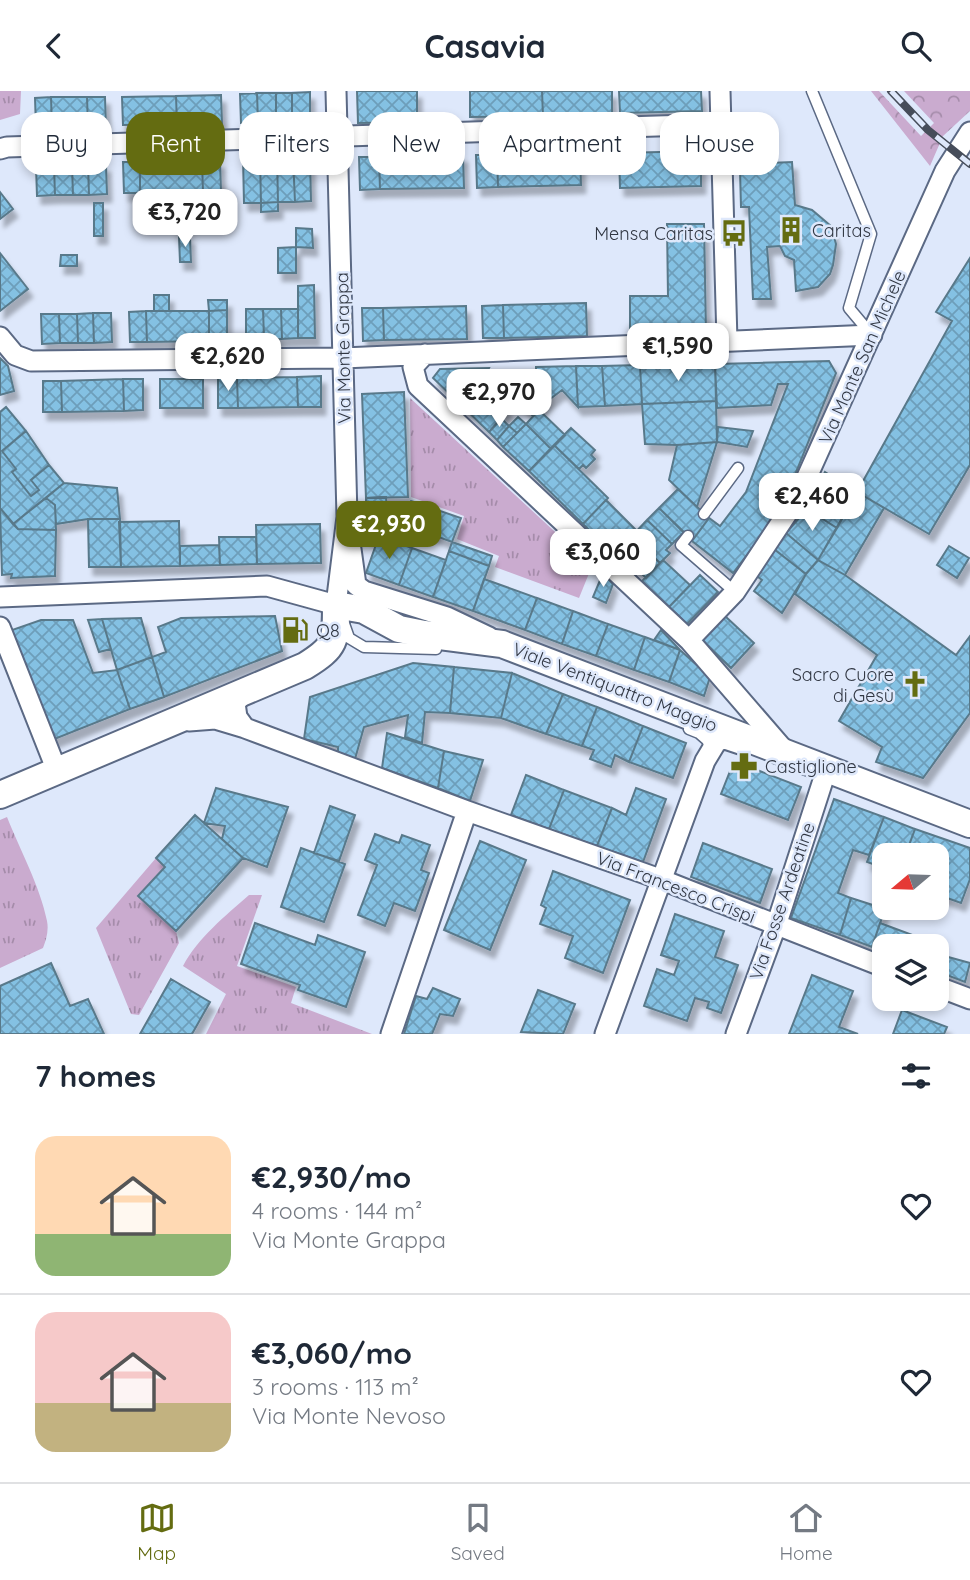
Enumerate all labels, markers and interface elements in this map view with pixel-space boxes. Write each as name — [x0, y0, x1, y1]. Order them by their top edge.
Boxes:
text: Casavia — [424, 26, 546, 66]
icon: back — [35, 27, 73, 65]
icon: search — [897, 27, 935, 65]
chip: Buy — [21, 112, 112, 175]
chip: Rent — [126, 112, 225, 175]
chip: Filters — [239, 112, 354, 175]
chip: New — [368, 112, 465, 175]
chip: Apartment — [479, 112, 646, 175]
chip: House — [660, 112, 779, 175]
pin: €3,720 — [128, 190, 242, 249]
text: €3,720 — [149, 197, 221, 226]
building icon: Caritas — [776, 215, 806, 245]
bus stop icon: Mensa Caritas — [719, 218, 749, 248]
place label: Caritas — [812, 219, 871, 242]
place label: Mensa Caritas — [594, 222, 713, 245]
street label: Via Monte San Michele — [813, 267, 911, 447]
street label: Via Monte Grappa — [330, 272, 356, 424]
pin: €1,590 — [621, 323, 735, 383]
text: €1,590 — [643, 331, 713, 360]
pin: €2,620 — [171, 334, 285, 393]
text: €2,620 — [191, 341, 265, 370]
pin: €2,970 — [442, 369, 556, 429]
text: €2,970 — [463, 377, 535, 406]
pin: €2,460 — [755, 473, 869, 533]
text: €2,460 — [775, 481, 849, 510]
pin: €2,930 — [332, 501, 446, 561]
text: €2,930 — [352, 509, 426, 538]
pin: €3,060 — [546, 529, 660, 589]
text: €3,060 — [566, 537, 640, 566]
fuel station icon: Q8 — [280, 615, 310, 645]
place label: Q8 — [316, 619, 340, 642]
street label: Viale Ventiquattro Maggio — [509, 637, 721, 737]
place label: Sacro Cuore di Gesù — [792, 663, 894, 707]
church icon: Sacro Cuore di Gesù — [900, 669, 930, 699]
pharmacy icon: Castiglione — [729, 751, 759, 781]
place label: Castiglione — [765, 755, 857, 778]
street label: Via Fosse Ardeatine — [744, 819, 820, 983]
north arrow — [872, 843, 948, 921]
map controls — [872, 843, 949, 1011]
street label: Via Francesco Crispi — [593, 846, 759, 928]
button: layers — [872, 934, 949, 1011]
text: 7 homes — [35, 1057, 156, 1095]
icon: filters — [897, 1057, 935, 1095]
text: €2,930/mo — [252, 1158, 411, 1196]
icon: home — [91, 1164, 175, 1248]
icon: heart — [897, 1187, 935, 1225]
text: 4 rooms · 144 m² — [252, 1196, 422, 1225]
text: Via Monte Grappa — [252, 1225, 446, 1254]
text: €3,060/mo — [252, 1334, 412, 1372]
icon: home — [91, 1340, 175, 1424]
icon: heart — [897, 1363, 935, 1401]
text: 3 rooms · 113 m² — [252, 1372, 419, 1401]
text: Via Monte Nevoso — [252, 1401, 446, 1430]
tab: Map — [137, 1499, 176, 1565]
tab: Saved — [451, 1499, 505, 1565]
tab: Home — [779, 1499, 833, 1565]

